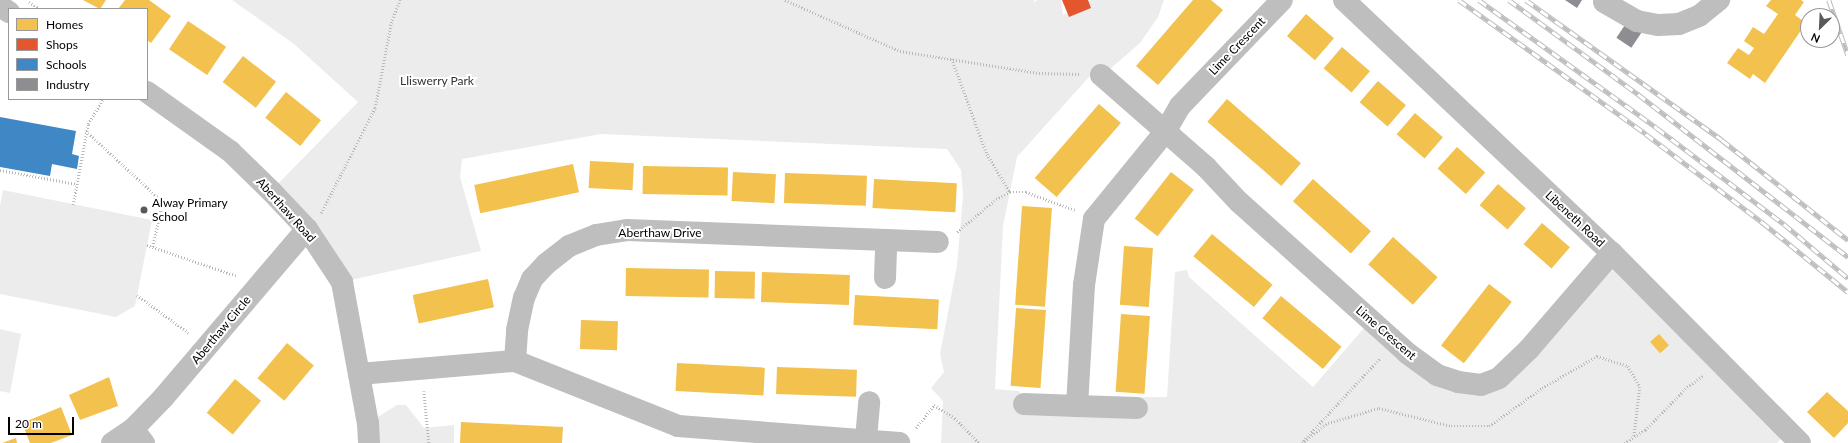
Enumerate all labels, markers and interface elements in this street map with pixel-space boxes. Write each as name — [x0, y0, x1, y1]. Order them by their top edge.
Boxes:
legend — [8, 8, 148, 100]
north arrow — [1800, 8, 1840, 48]
street label: Lime Crescent — [1206, 14, 1268, 78]
text: Homes — [46, 17, 83, 32]
text: N — [1809, 31, 1822, 46]
text: Shops — [46, 37, 78, 52]
text: Schools — [46, 57, 87, 72]
park label: Lliswerry Park — [400, 74, 474, 88]
text: Industry — [46, 77, 89, 92]
street label: Aberthaw Road — [253, 175, 319, 245]
street label: Libeneth Road — [1542, 188, 1608, 250]
place label: Alway Primary School — [152, 196, 228, 224]
marker: Alway Primary School — [139, 205, 149, 215]
street label: Aberthaw Drive — [618, 226, 702, 240]
street label: Aberthaw Circle — [188, 293, 254, 367]
street label: Lime Crescent — [1353, 303, 1419, 363]
scale bar — [10, 409, 76, 435]
text: 20 m — [15, 416, 42, 431]

